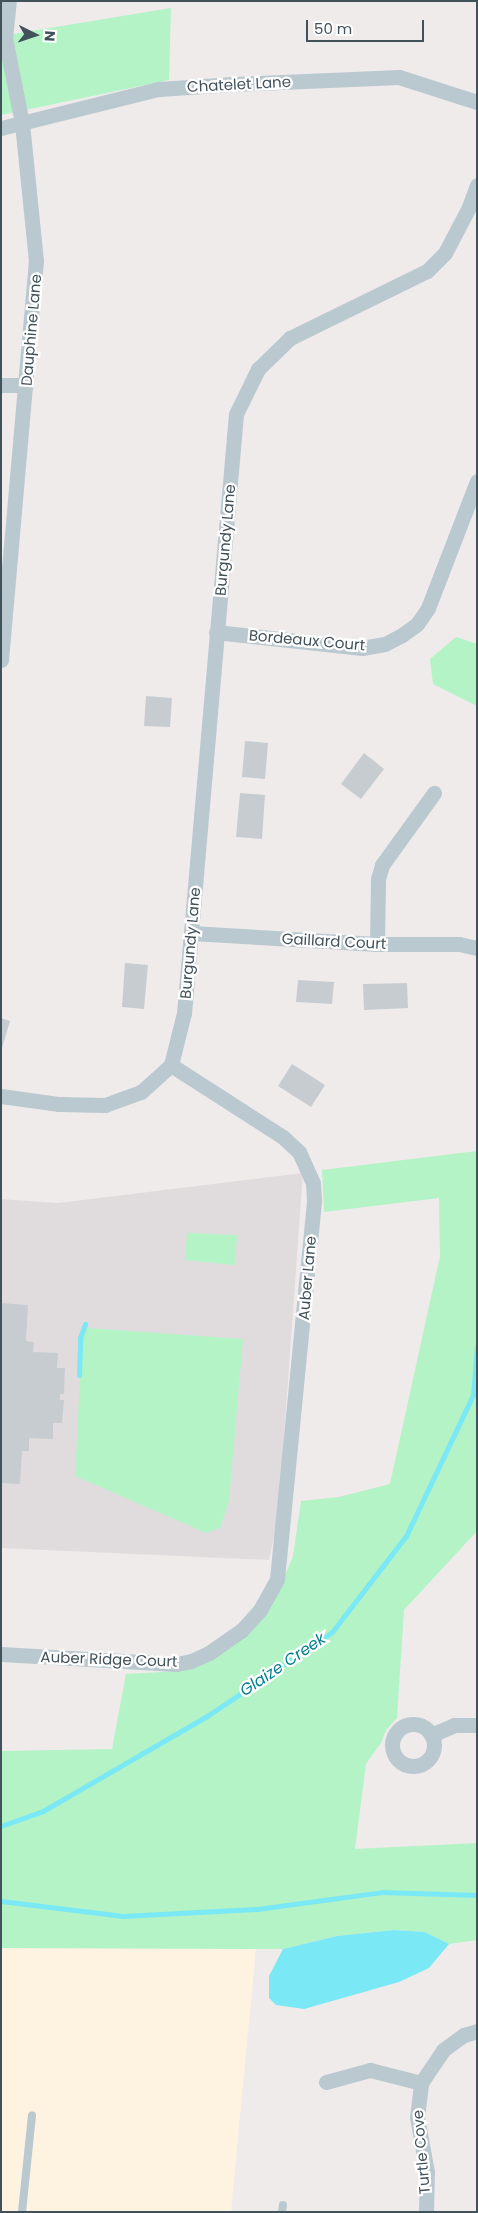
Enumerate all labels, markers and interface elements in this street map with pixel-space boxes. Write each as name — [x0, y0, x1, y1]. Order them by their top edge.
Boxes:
north arrow — [10, 10, 60, 60]
scale bar — [308, 10, 426, 42]
text: 50 m — [314, 18, 352, 39]
text: N — [40, 30, 60, 42]
street label: Chatelet Lane — [187, 72, 291, 96]
street label: Dauphine Lane — [17, 273, 45, 387]
street label: Burgundy Lane — [211, 484, 239, 596]
street label: Bordeaux Court — [248, 626, 366, 654]
street label: Burgundy Lane — [176, 887, 204, 999]
street label: Gaillard Court — [281, 929, 387, 953]
street label: Auber Lane — [294, 1235, 320, 1321]
water label: Glaize Creek — [236, 1629, 330, 1701]
street label: Auber Ridge Court — [40, 1648, 178, 1670]
street label: Turtle Cove — [408, 2109, 434, 2195]

